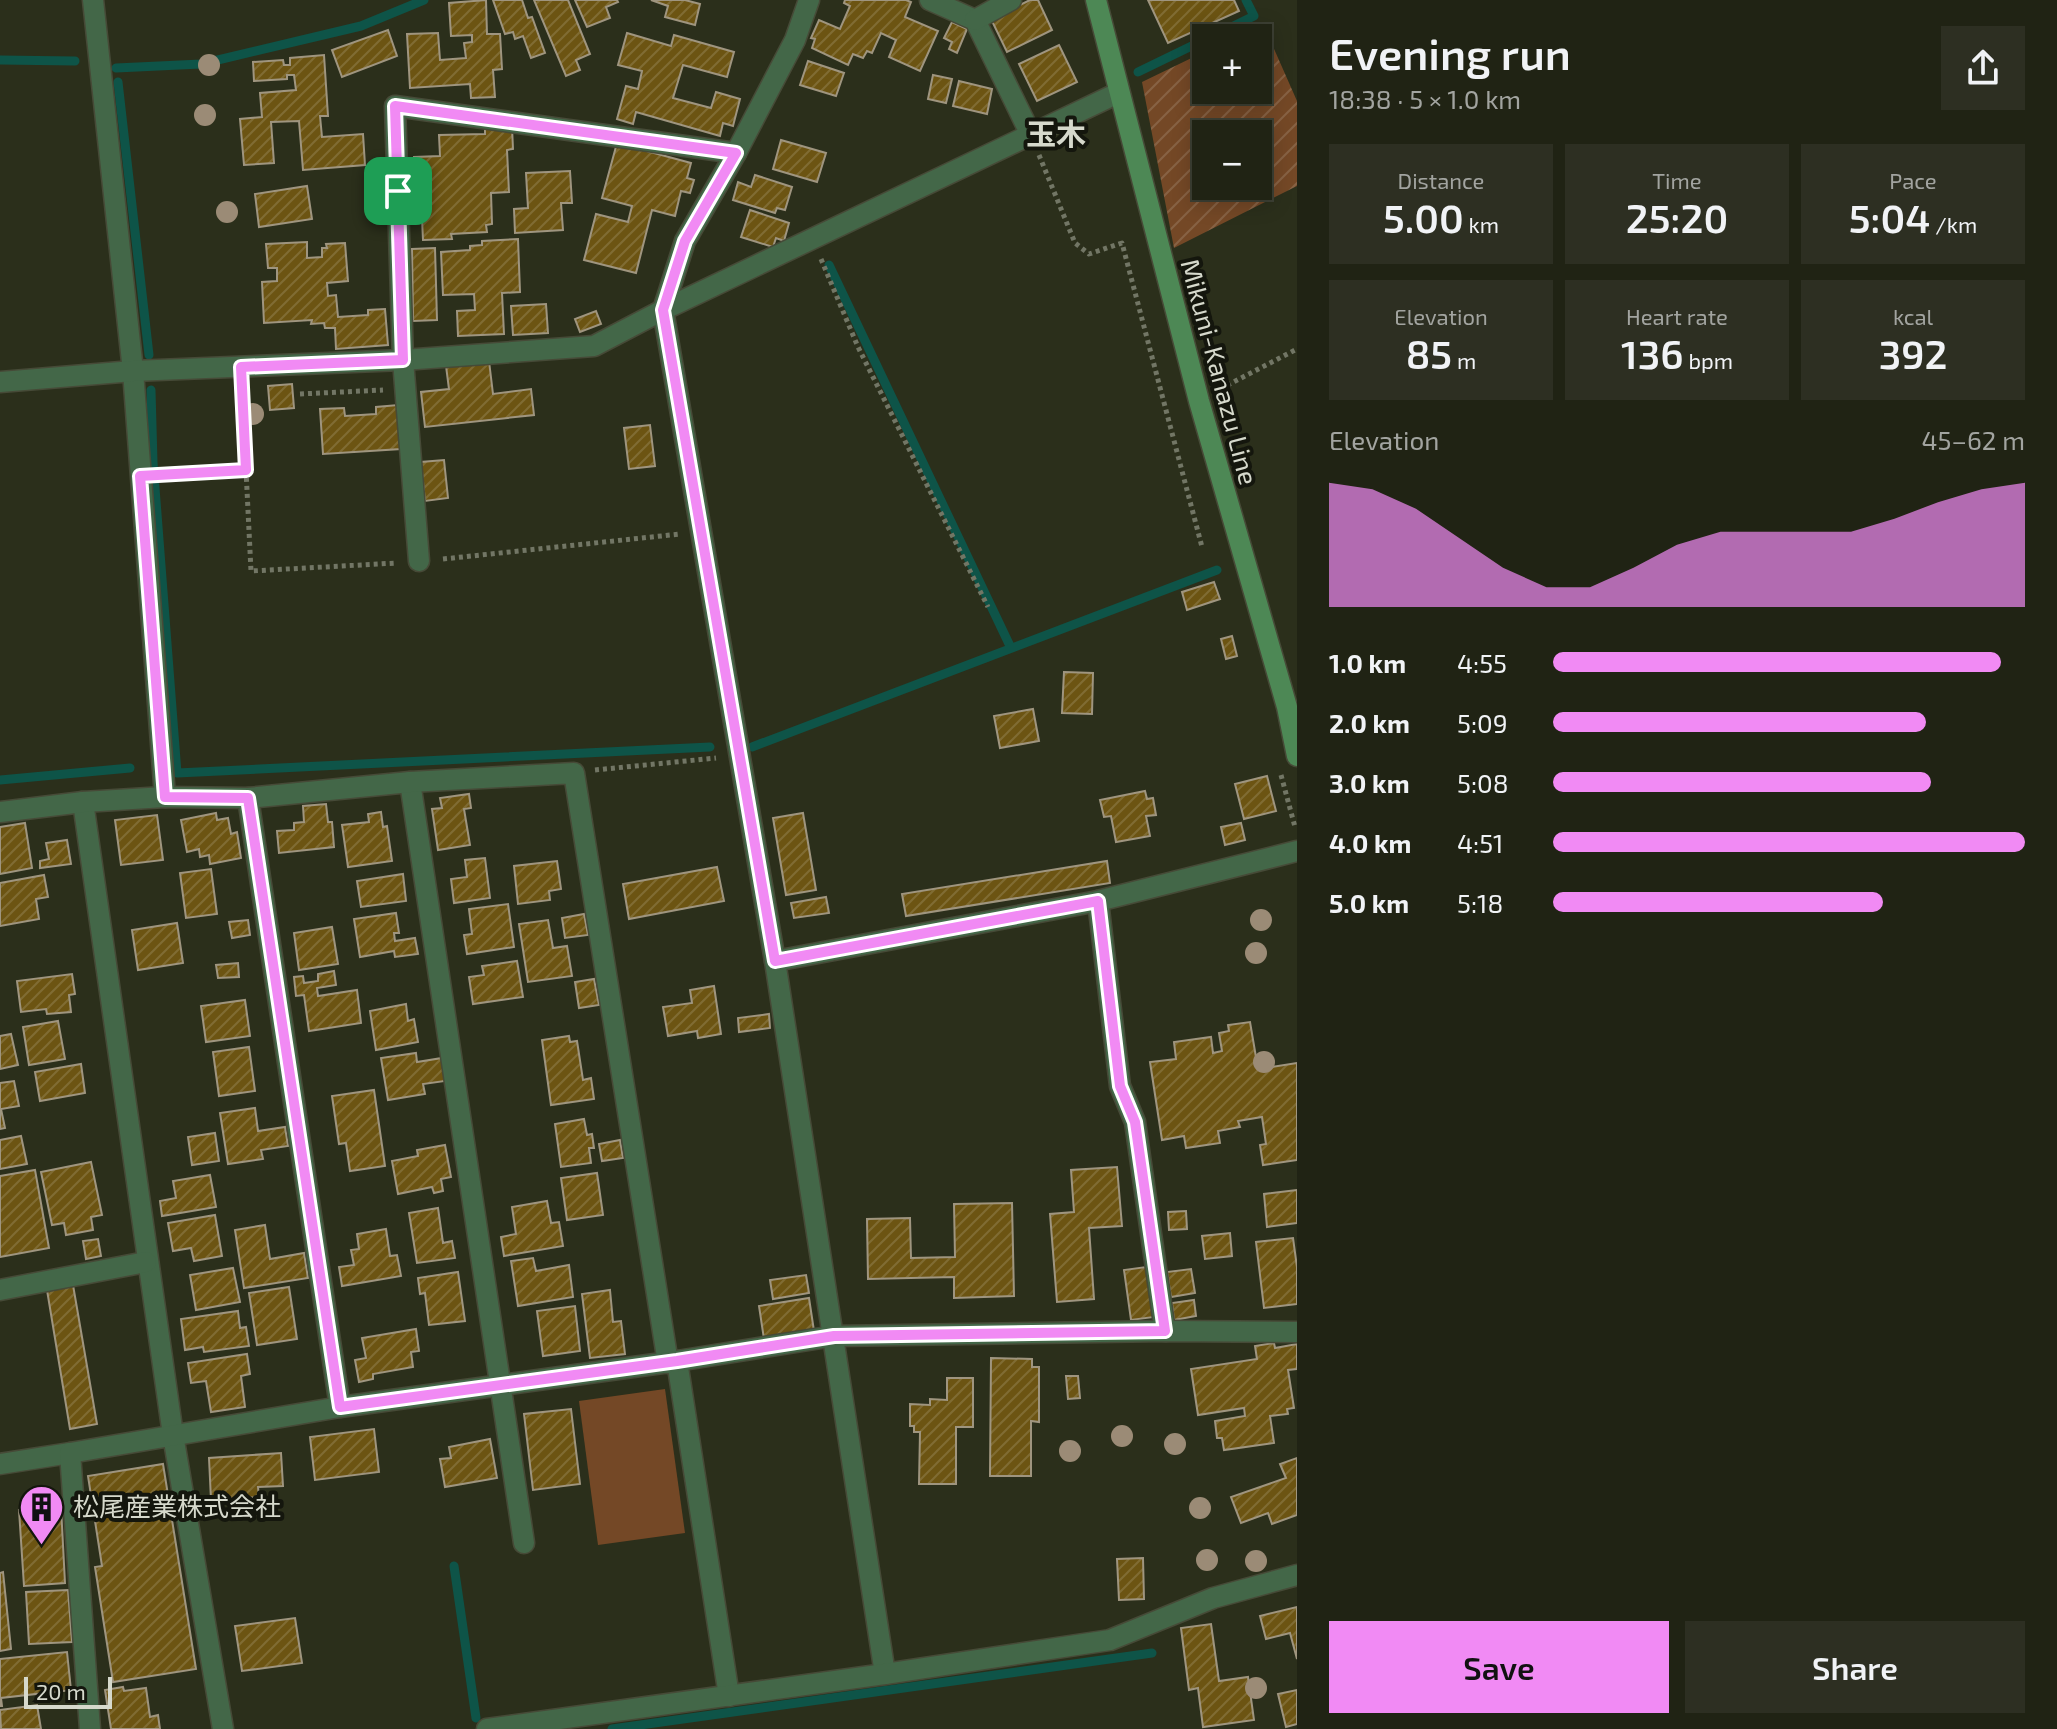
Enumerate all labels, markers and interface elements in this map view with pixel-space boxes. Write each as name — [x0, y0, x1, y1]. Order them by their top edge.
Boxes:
map controls — [1192, 24, 1272, 200]
button: + — [1192, 24, 1272, 104]
text: Evening run — [1329, 26, 1571, 79]
button: share — [1941, 26, 2025, 110]
text: 18:38 · 5 × 1.0 km — [1329, 83, 1521, 114]
district label: 玉木 — [1026, 115, 1086, 151]
button: − — [1192, 120, 1272, 200]
pin — [364, 157, 432, 225]
text: Distance — [1398, 167, 1484, 193]
text: Time — [1652, 167, 1702, 193]
text: Pace — [1889, 167, 1937, 193]
icon: arrive — [376, 169, 420, 213]
text: 5.00 — [1383, 193, 1464, 241]
text: 25:20 — [1626, 193, 1728, 241]
text: 5:04 — [1849, 193, 1930, 241]
text: km — [1464, 211, 1499, 237]
text: /km — [1930, 211, 1977, 237]
street label: Mikuni-Kanazu Line — [1175, 255, 1265, 488]
text: Elevation — [1394, 303, 1488, 329]
text: Heart rate — [1626, 303, 1728, 329]
text: kcal — [1893, 303, 1933, 329]
text: 85 — [1406, 329, 1452, 377]
text: 136 — [1621, 329, 1684, 377]
text: 392 — [1879, 329, 1947, 377]
text: m — [1452, 347, 1476, 373]
text: bpm — [1684, 347, 1733, 373]
text: Elevation — [1329, 424, 1439, 455]
text: 45–62 m — [1922, 424, 2025, 455]
text: 1.0 km — [1329, 647, 1406, 678]
text: 4:55 — [1457, 647, 1507, 678]
text: 2.0 km — [1329, 707, 1410, 738]
text: 5:09 — [1457, 707, 1508, 738]
text: 3.0 km — [1329, 767, 1410, 798]
text: 5:08 — [1457, 767, 1509, 798]
text: 4.0 km — [1329, 827, 1411, 858]
text: 4:51 — [1457, 827, 1503, 858]
text: 5.0 km — [1329, 887, 1409, 918]
text: 5:18 — [1457, 887, 1503, 918]
building icon: 松尾産業株式会社 — [18, 1483, 66, 1546]
place label: 松尾産業株式会社 — [73, 1490, 281, 1521]
button: Save — [1329, 1621, 1669, 1713]
button: Share — [1685, 1621, 2025, 1713]
scale bar — [24, 1673, 112, 1709]
text: 20 m — [36, 1678, 86, 1704]

